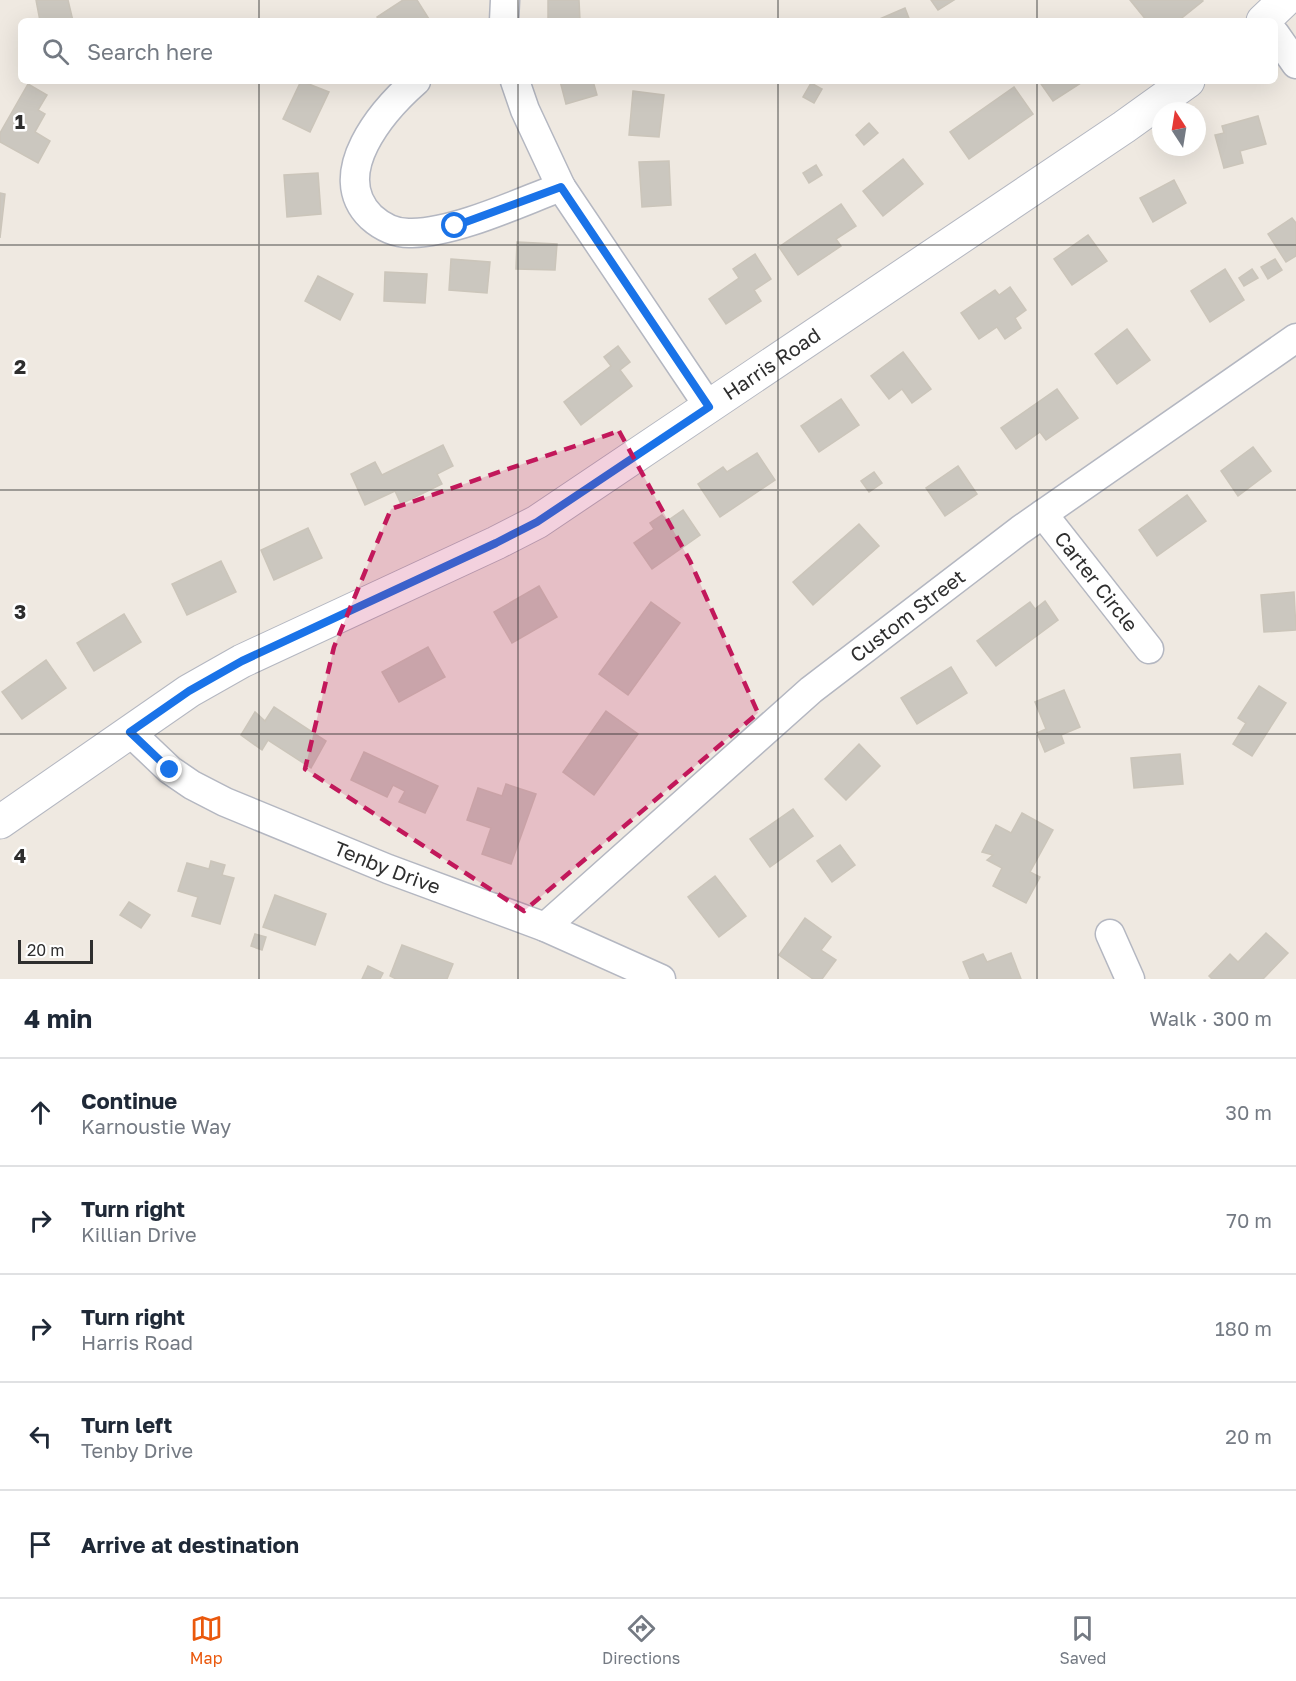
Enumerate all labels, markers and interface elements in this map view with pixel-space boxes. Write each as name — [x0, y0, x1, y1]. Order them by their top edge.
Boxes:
search box — [18, 18, 1278, 84]
icon: search — [39, 35, 72, 68]
text: Search here — [87, 38, 213, 65]
north arrow — [1152, 102, 1206, 156]
text: 1 — [15, 109, 25, 133]
route start — [441, 212, 467, 238]
street label: Harris Road — [718, 322, 824, 404]
text: 2 — [14, 354, 26, 378]
street label: Carter Circle — [1050, 526, 1144, 636]
street label: Custom Street — [845, 564, 969, 667]
text: 3 — [14, 599, 26, 623]
route end — [156, 756, 182, 782]
street label: Tenby Drive — [331, 835, 444, 898]
text: 4 — [14, 843, 26, 867]
scale bar — [18, 937, 93, 965]
text: 20 m — [27, 940, 64, 960]
text: 4 min — [24, 1003, 92, 1034]
text: Walk · 300 m — [1149, 1006, 1272, 1030]
text: Continue — [81, 1087, 177, 1114]
icon: ahead — [24, 1096, 57, 1129]
text: 30 m — [1225, 1100, 1272, 1124]
text: Karnoustie Way — [81, 1114, 231, 1138]
text: Turn right — [81, 1195, 185, 1222]
icon: right — [24, 1204, 57, 1237]
text: 70 m — [1226, 1208, 1272, 1232]
text: Killian Drive — [81, 1222, 196, 1246]
text: Turn right — [81, 1303, 185, 1330]
icon: right — [24, 1312, 57, 1345]
text: 180 m — [1215, 1316, 1272, 1340]
text: Harris Road — [81, 1330, 193, 1354]
text: Turn left — [81, 1411, 172, 1438]
icon: left — [24, 1420, 57, 1453]
text: 20 m — [1225, 1424, 1272, 1448]
text: Tenby Drive — [81, 1438, 193, 1462]
icon: arrive — [24, 1528, 57, 1561]
text: Arrive at destination — [81, 1531, 299, 1558]
tab: Map — [190, 1612, 223, 1668]
tab: Directions — [602, 1612, 680, 1668]
tab: Saved — [1060, 1612, 1106, 1668]

